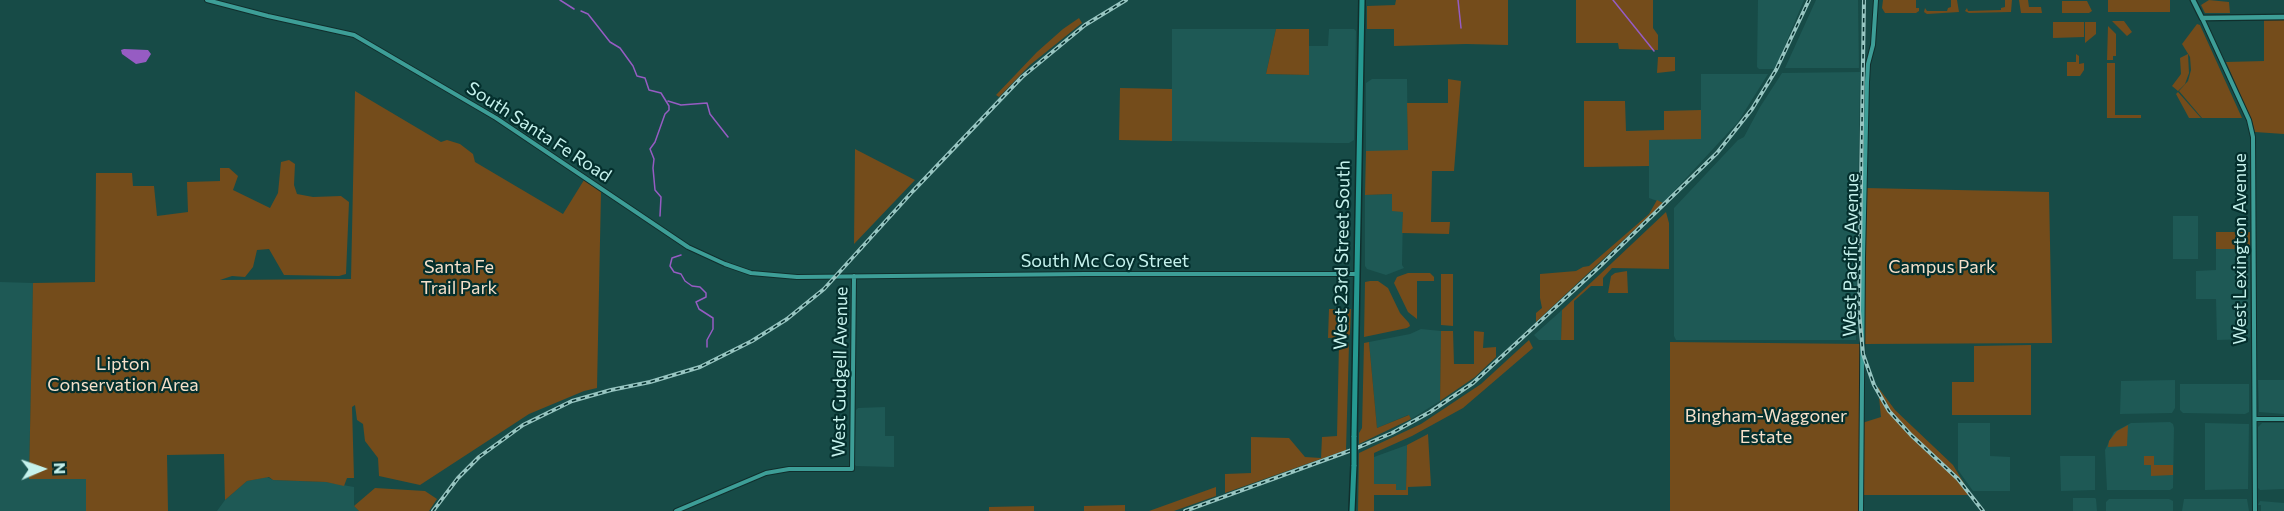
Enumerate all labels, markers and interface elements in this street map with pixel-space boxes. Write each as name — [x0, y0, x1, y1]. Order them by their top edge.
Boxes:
street label: South Santa Fe Road — [463, 77, 615, 187]
street label: West Lexington Avenue — [2229, 153, 2251, 345]
street label: West 23rd Street South — [1330, 160, 1354, 350]
street label: West Pacific Avenue — [1839, 173, 1863, 337]
street label: South Mc Coy Street — [1021, 250, 1189, 272]
park label: Santa Fe Trail Park — [421, 256, 497, 298]
park label: Campus Park — [1888, 256, 1996, 278]
street label: West Gudgell Avenue — [828, 286, 852, 458]
park label: Lipton Conservation Area — [47, 353, 199, 395]
park label: Bingham-Waggoner Estate — [1685, 405, 1847, 448]
north arrow — [12, 439, 72, 499]
text: N — [51, 462, 70, 475]

